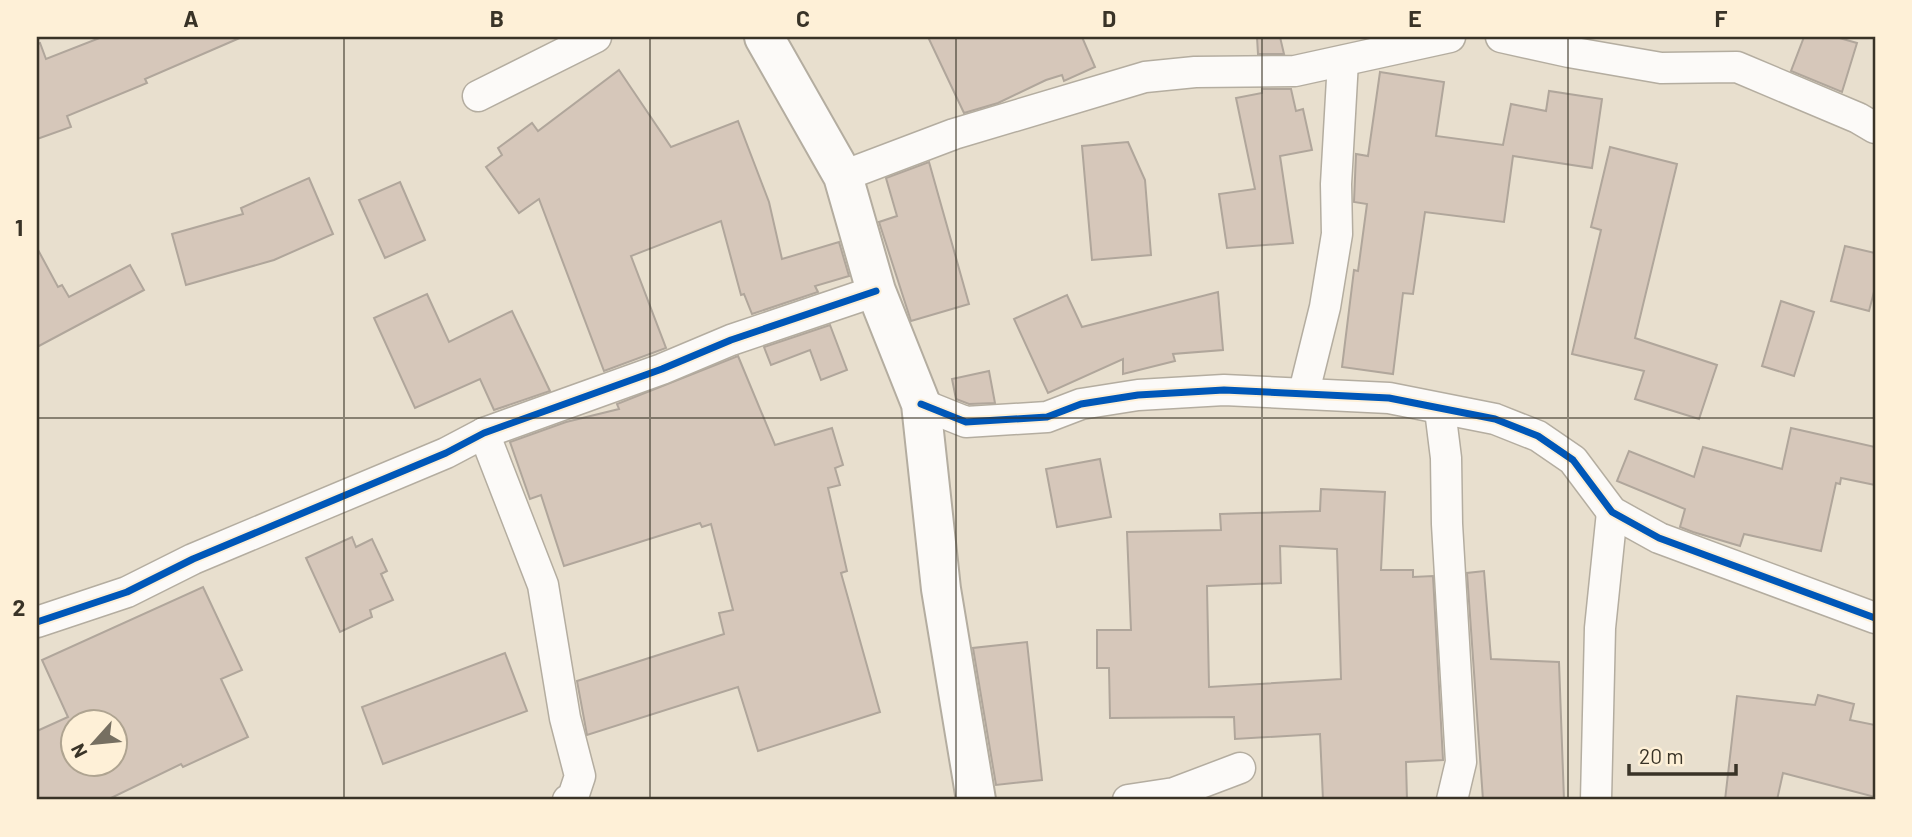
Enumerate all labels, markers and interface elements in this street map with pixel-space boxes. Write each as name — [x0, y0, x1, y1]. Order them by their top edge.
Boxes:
text: A — [183, 4, 199, 32]
text: B — [490, 4, 504, 32]
text: C — [796, 4, 810, 32]
text: D — [1102, 4, 1116, 32]
text: E — [1408, 4, 1422, 32]
text: F — [1715, 4, 1728, 32]
text: 1 — [15, 213, 23, 241]
text: 2 — [13, 593, 25, 621]
north arrow — [60, 708, 130, 778]
scale bar — [1629, 732, 1735, 776]
text: N — [65, 740, 92, 762]
text: 20 m — [1639, 743, 1684, 768]

